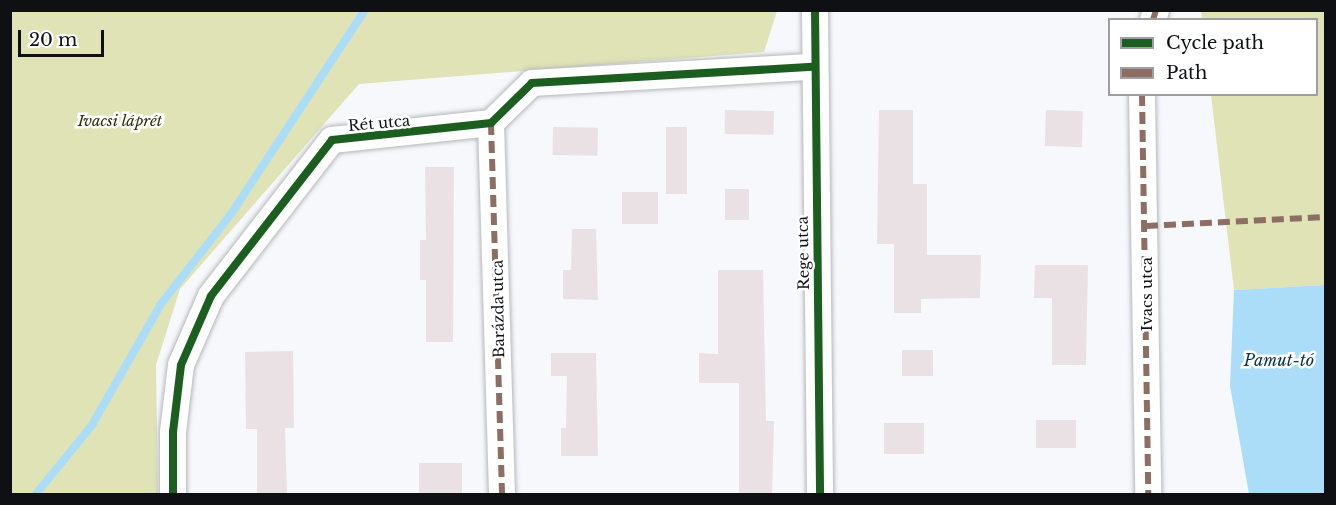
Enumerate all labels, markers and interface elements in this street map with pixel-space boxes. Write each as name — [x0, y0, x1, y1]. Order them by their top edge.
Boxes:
scale bar — [21, 18, 106, 56]
legend — [1108, 18, 1318, 96]
text: 20 m — [29, 29, 77, 51]
text: Cycle path — [1166, 32, 1264, 54]
text: Path — [1166, 62, 1207, 84]
street label: Rét utca — [347, 111, 411, 135]
park label: Ivacsi láprét — [77, 112, 163, 130]
street label: Rege utca — [793, 216, 813, 290]
street label: Ivacs utca — [1138, 257, 1156, 331]
street label: Barázda utca — [488, 260, 508, 358]
water label: Pamut-tó — [1244, 350, 1314, 370]

